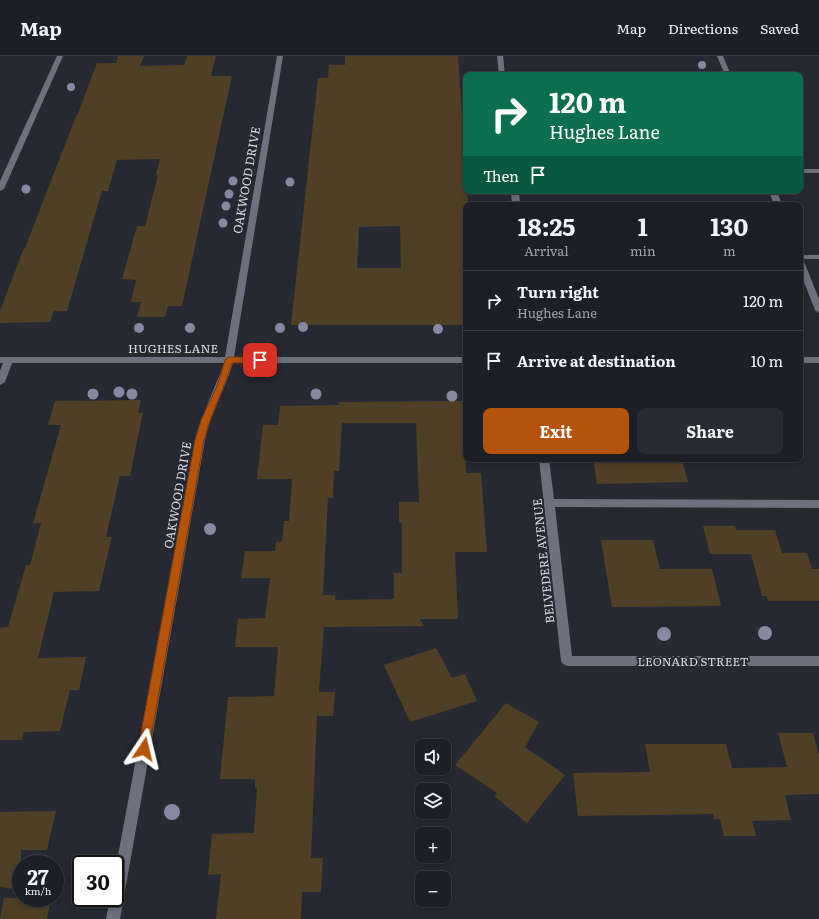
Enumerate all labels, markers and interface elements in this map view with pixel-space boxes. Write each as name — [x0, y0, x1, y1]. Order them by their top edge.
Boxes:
text: Map — [20, 14, 62, 42]
text: Map — [616, 18, 646, 38]
text: Directions — [668, 18, 738, 38]
text: Saved — [760, 18, 799, 38]
text: 120 m — [549, 80, 626, 122]
icon: right — [483, 88, 535, 140]
text: Hughes Lane — [549, 118, 660, 145]
street label: OAKWOOD DRIVE — [228, 125, 264, 235]
text: Then — [483, 164, 519, 187]
icon: arrive — [527, 164, 549, 186]
text: 18:25 — [518, 208, 575, 243]
text: 1 — [638, 208, 648, 243]
text: 130 — [710, 208, 748, 243]
text: Arrival — [524, 241, 569, 260]
text: min — [630, 241, 656, 260]
text: m — [723, 241, 736, 260]
text: Turn right — [517, 280, 599, 303]
text: 120 m — [743, 289, 783, 312]
icon: right — [483, 290, 505, 312]
text: Hughes Lane — [517, 303, 597, 322]
street label: HUGHES LANE — [128, 339, 218, 357]
pin — [243, 343, 277, 377]
icon: arrive — [249, 349, 271, 371]
text: Arrive at destination — [517, 349, 676, 372]
text: 10 m — [751, 349, 783, 372]
icon: arrive — [483, 350, 505, 372]
button: Exit — [483, 408, 629, 454]
button: Share — [637, 408, 783, 454]
street label: OAKWOOD DRIVE — [159, 440, 195, 550]
street label: BELVEDERE AVENUE — [527, 497, 559, 624]
street label: LEONARD STREET — [637, 652, 749, 670]
position arrow — [123, 728, 165, 770]
map controls — [415, 739, 451, 907]
button: sound — [415, 739, 451, 775]
button: layers — [415, 783, 451, 819]
button: + — [415, 827, 451, 863]
speed limit sign: 30 — [72, 855, 124, 907]
text: 27 — [27, 861, 49, 891]
button: − — [415, 871, 451, 907]
text: km/h — [25, 883, 51, 898]

